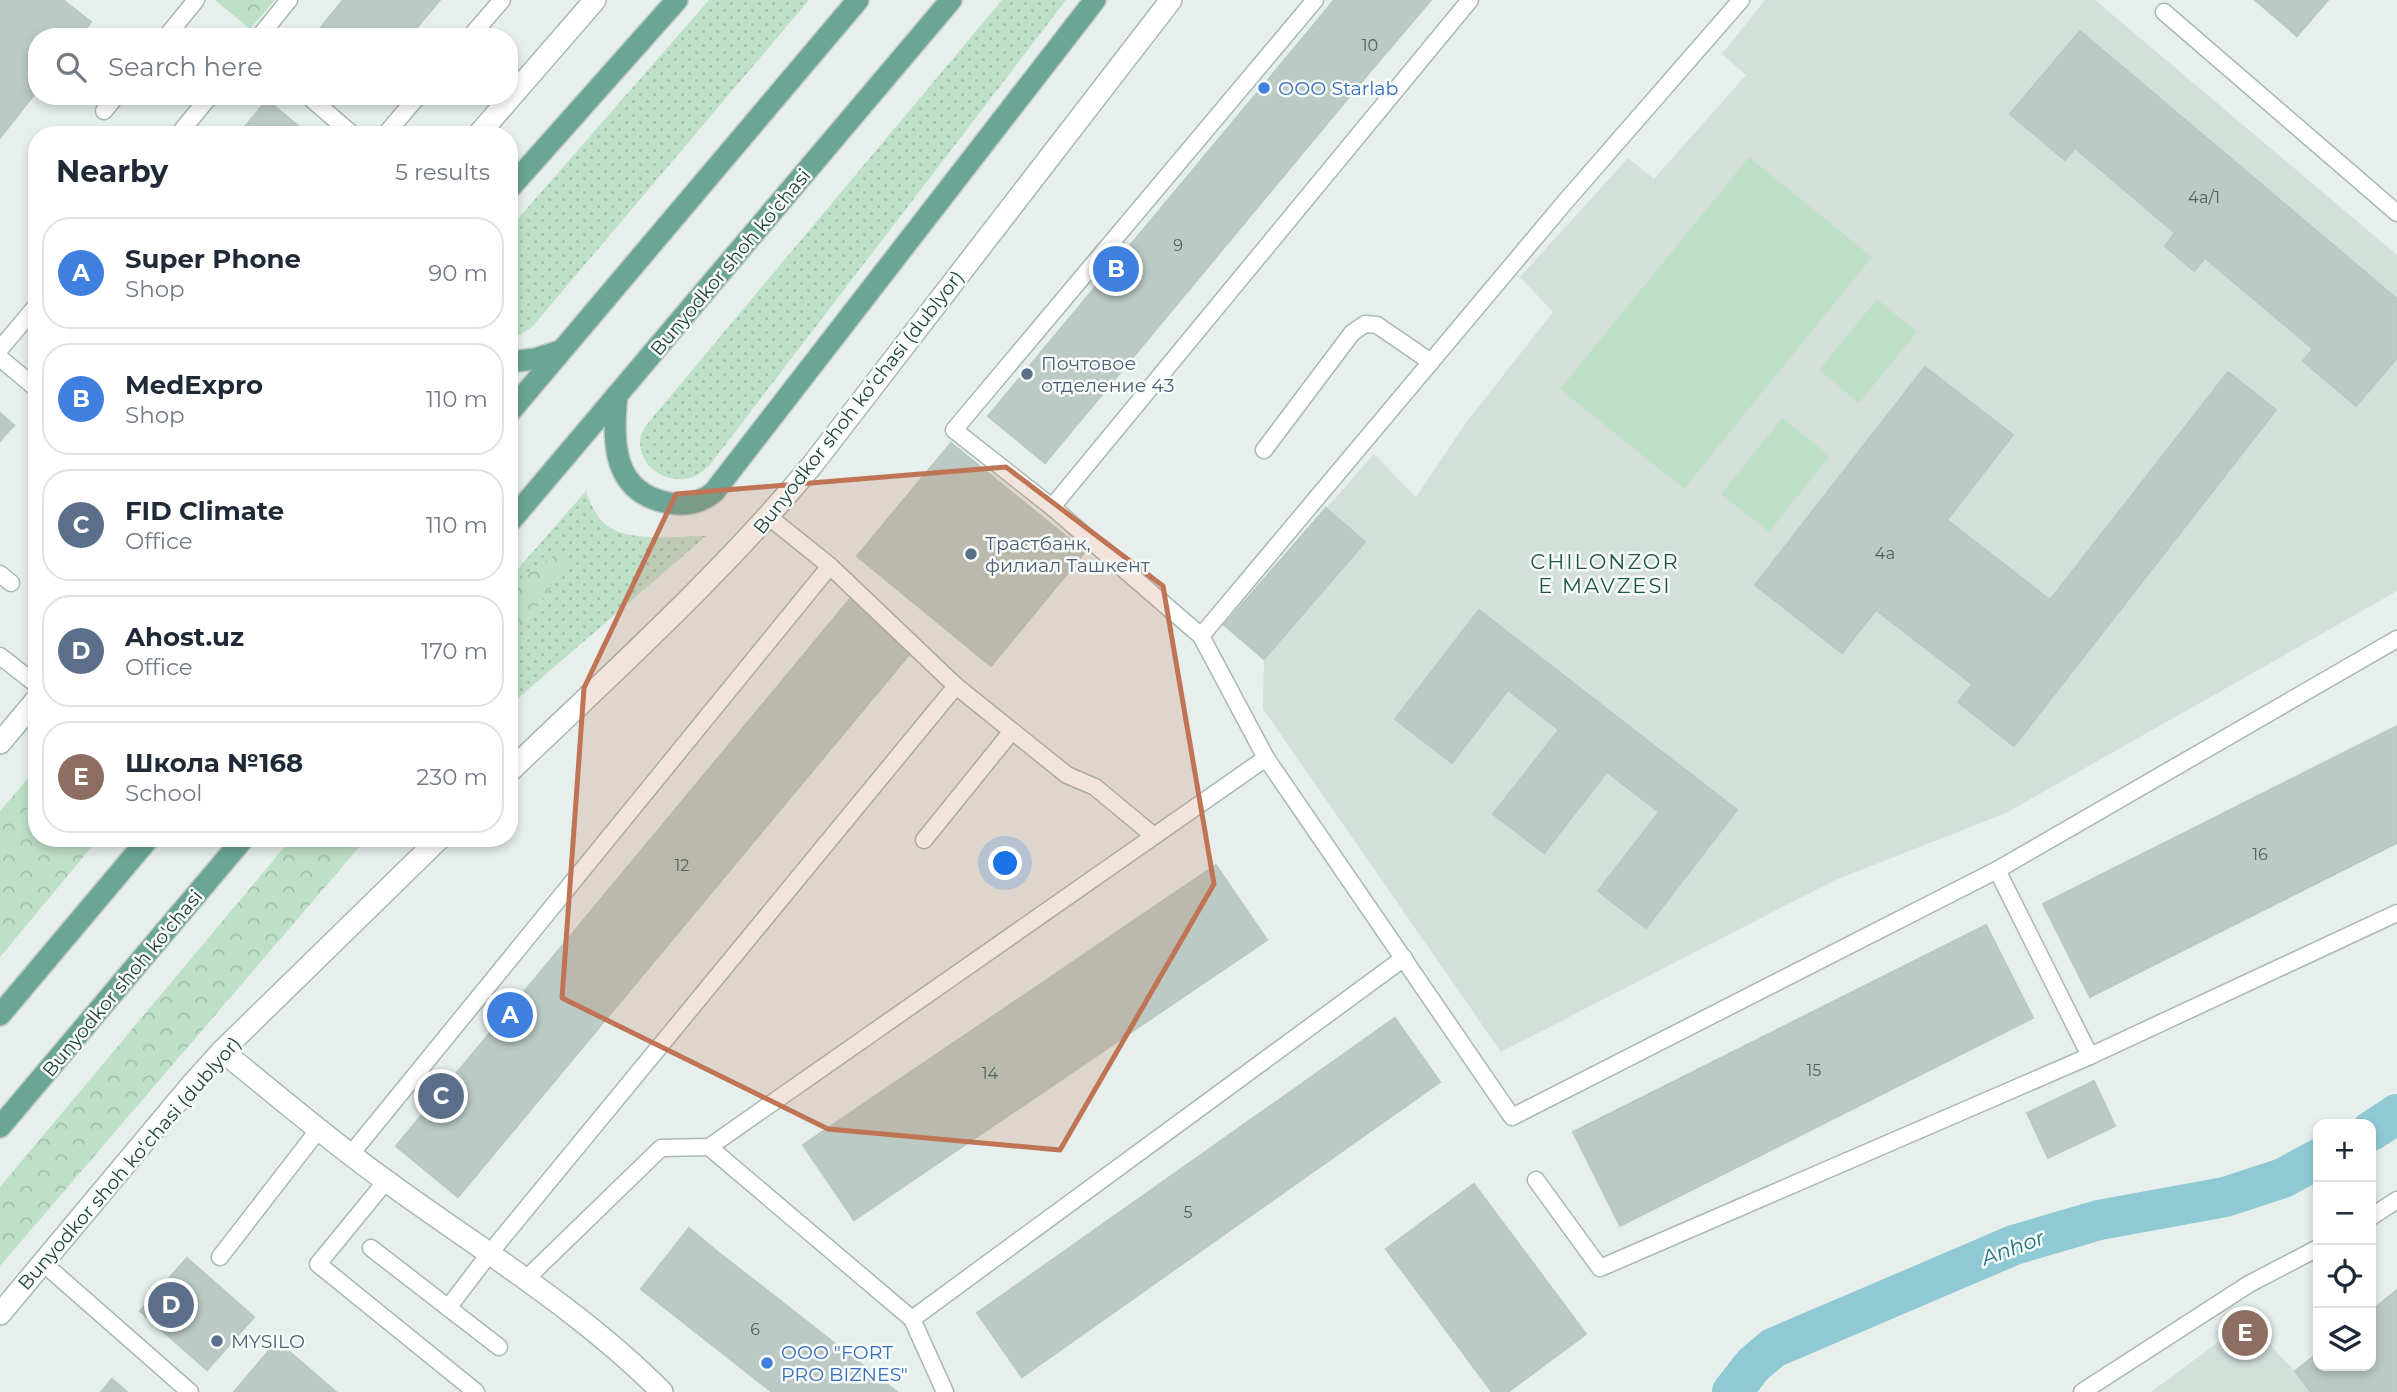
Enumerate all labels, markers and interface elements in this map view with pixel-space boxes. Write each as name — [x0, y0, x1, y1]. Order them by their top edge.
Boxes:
search box — [28, 28, 518, 105]
house number: 10 — [1362, 36, 1378, 55]
icon: search — [52, 48, 90, 86]
text: Search here — [108, 51, 263, 83]
place label: ООО Starlab — [1278, 77, 1399, 100]
marker: ООО Starlab — [1256, 80, 1272, 96]
text: Nearby — [56, 153, 168, 190]
text: 5 results — [395, 158, 490, 186]
street label: Bunyodkor shoh ko'chasi — [645, 164, 815, 360]
house number: 4a/1 — [2188, 188, 2220, 207]
house number: 9 — [1173, 236, 1183, 255]
text: Super Phone — [125, 243, 301, 275]
pin: B — [1093, 243, 1139, 295]
text: A — [72, 259, 90, 287]
text: 90 m — [428, 259, 488, 287]
street label: Bunyodkor shoh koʻchasi (dublyor) — [748, 266, 968, 539]
text: Shop — [125, 275, 185, 303]
place label: Почтовое отделение 43 — [1041, 352, 1174, 397]
marker: Почтовое отделение 43 — [1019, 366, 1035, 382]
text: MedExpro — [125, 369, 263, 401]
text: B — [72, 385, 90, 413]
text: 110 m — [426, 385, 488, 413]
text: Shop — [125, 401, 185, 429]
text: FID Climate — [125, 495, 284, 527]
text: C — [73, 511, 89, 539]
text: 110 m — [426, 511, 488, 539]
text: Office — [125, 527, 193, 555]
place label: Трастбанк, филиал Ташкент — [985, 532, 1150, 577]
house number: 4a — [1875, 544, 1895, 563]
marker: Трастбанк, филиал Ташкент — [963, 546, 979, 562]
district label: CHILONZOR E MAVZESI — [1530, 549, 1680, 598]
text: Ahost.uz — [125, 621, 244, 653]
text: D — [72, 637, 91, 665]
text: 170 m — [421, 637, 488, 665]
text: Office — [125, 653, 193, 681]
text: Школа №168 — [125, 747, 303, 779]
text: E — [73, 763, 89, 791]
text: 230 m — [416, 763, 488, 791]
text: School — [125, 779, 203, 807]
house number: 16 — [2252, 845, 2268, 864]
your location — [988, 846, 1022, 880]
house number: 12 — [675, 856, 689, 875]
street label: Bunyodkor shoh ko'chasi — [37, 885, 207, 1081]
pin: A — [487, 989, 533, 1041]
street label: Bunyodkor shoh koʻchasi (dublyor) — [13, 1032, 246, 1295]
house number: 15 — [1807, 1061, 1821, 1080]
house number: 14 — [982, 1064, 999, 1083]
pin: C — [418, 1070, 464, 1122]
map controls — [2313, 1119, 2376, 1371]
button: + — [2313, 1119, 2376, 1182]
button: − — [2313, 1182, 2376, 1245]
house number: 5 — [1183, 1203, 1193, 1222]
water label: Anhor — [1976, 1224, 2048, 1271]
button: locate — [2313, 1245, 2376, 1308]
pin: D — [148, 1279, 194, 1331]
pin: E — [2222, 1307, 2268, 1359]
button: layers — [2313, 1308, 2376, 1371]
house number: 6 — [750, 1320, 760, 1339]
place label: MYSILO — [231, 1330, 305, 1353]
marker: MYSILO — [209, 1333, 225, 1349]
place label: OOO "FORT PRO BIZNES" — [781, 1341, 908, 1386]
marker: OOO "FORT PRO BIZNES" — [759, 1355, 775, 1371]

